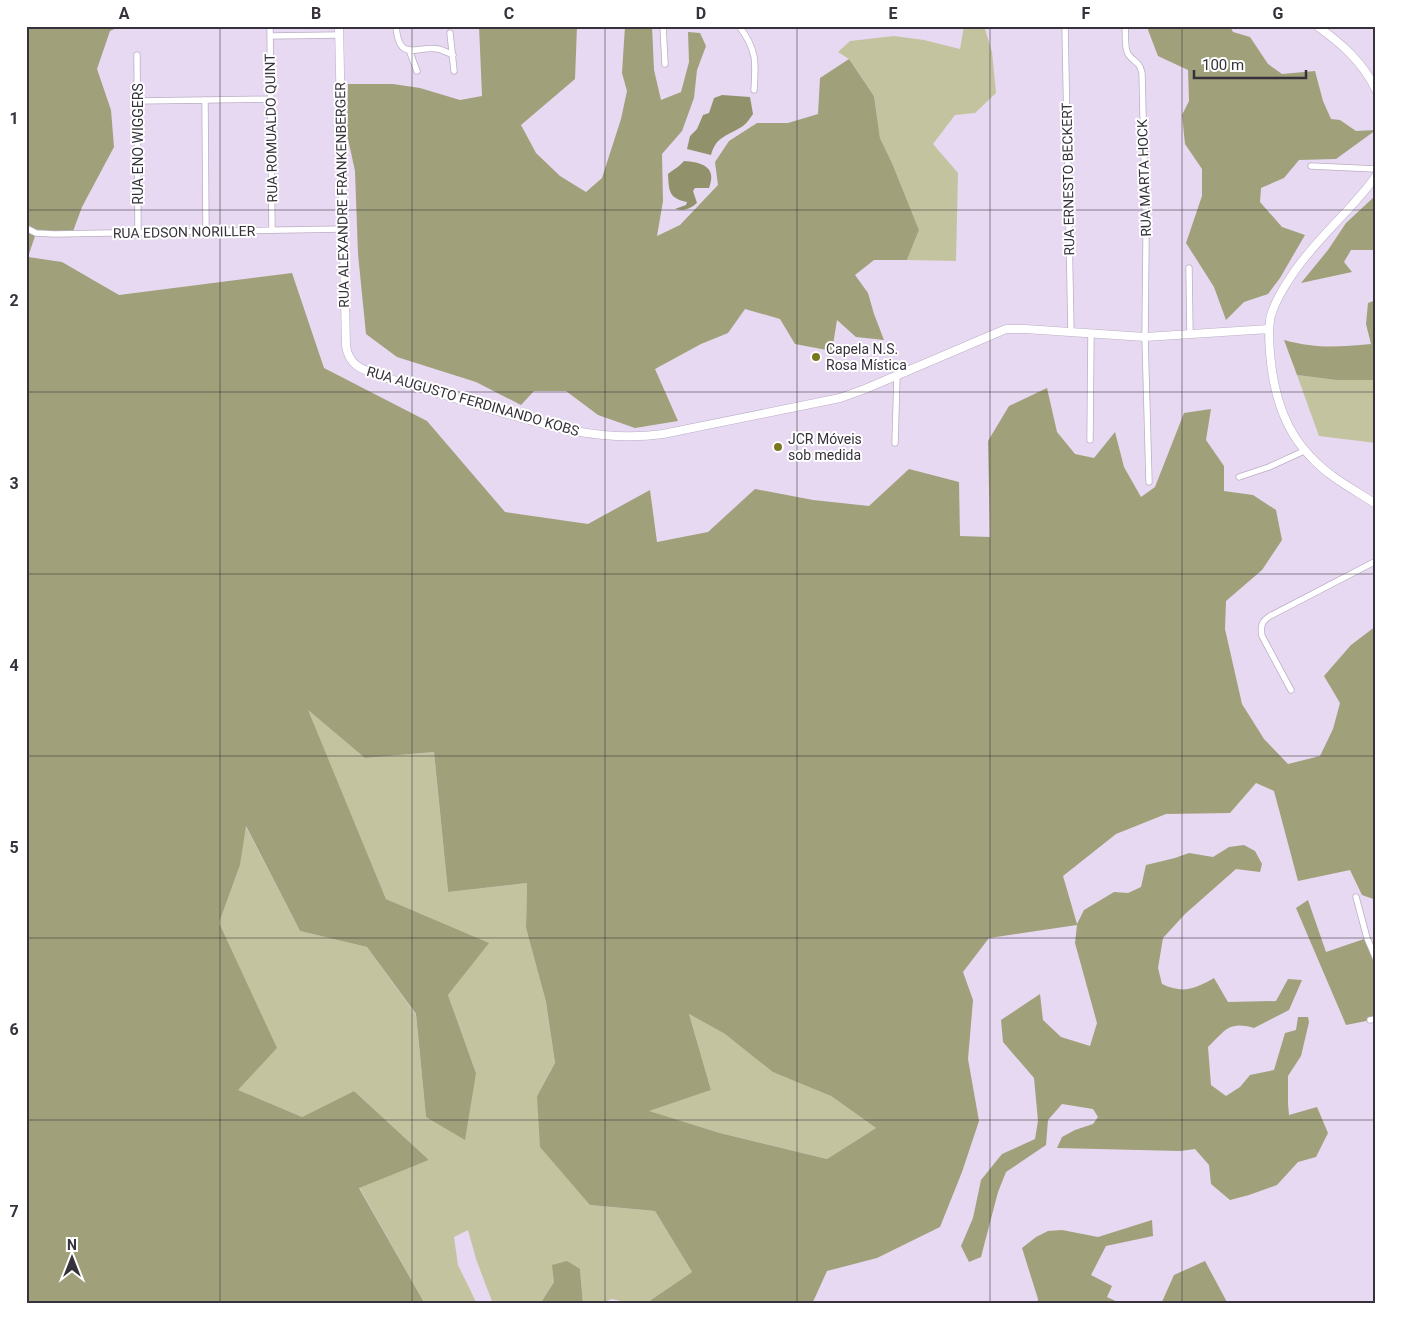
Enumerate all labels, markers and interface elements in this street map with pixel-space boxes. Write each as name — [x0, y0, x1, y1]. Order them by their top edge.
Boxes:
text: A — [119, 4, 130, 23]
text: B — [311, 4, 321, 23]
text: C — [504, 4, 514, 23]
text: D — [696, 4, 706, 23]
text: E — [889, 4, 898, 23]
text: F — [1082, 4, 1091, 23]
text: G — [1273, 4, 1284, 23]
scale bar — [1194, 48, 1307, 80]
street label: RUA ROMUALDO QUINT — [262, 53, 280, 203]
text: 100 m — [1202, 56, 1244, 74]
street label: RUA ALEXANDRE FRANKENBERGER — [332, 82, 352, 308]
street label: RUA ENO WIGGERS — [130, 83, 146, 205]
street label: RUA ERNESTO BECKERT — [1059, 102, 1077, 256]
text: 1 — [9, 109, 19, 128]
street label: RUA MARTA HOCK — [1134, 119, 1154, 237]
street label: RUA EDSON NORILLER — [113, 223, 256, 241]
text: 2 — [9, 291, 19, 310]
place label: Capela N.S. Rosa Mística — [826, 341, 907, 373]
marker: Capela N.S. Rosa Mística — [810, 351, 822, 363]
street label: RUA AUGUSTO FERDINANDO KOBS — [365, 363, 581, 439]
place label: JCR Móveis sob medida — [788, 431, 862, 463]
marker: JCR Móveis sob medida — [772, 441, 784, 453]
text: 3 — [9, 474, 19, 493]
text: 4 — [9, 656, 19, 675]
text: 5 — [9, 838, 19, 857]
text: 6 — [9, 1020, 19, 1039]
text: 7 — [9, 1202, 19, 1221]
north arrow — [48, 1232, 98, 1282]
text: N — [67, 1237, 77, 1253]

